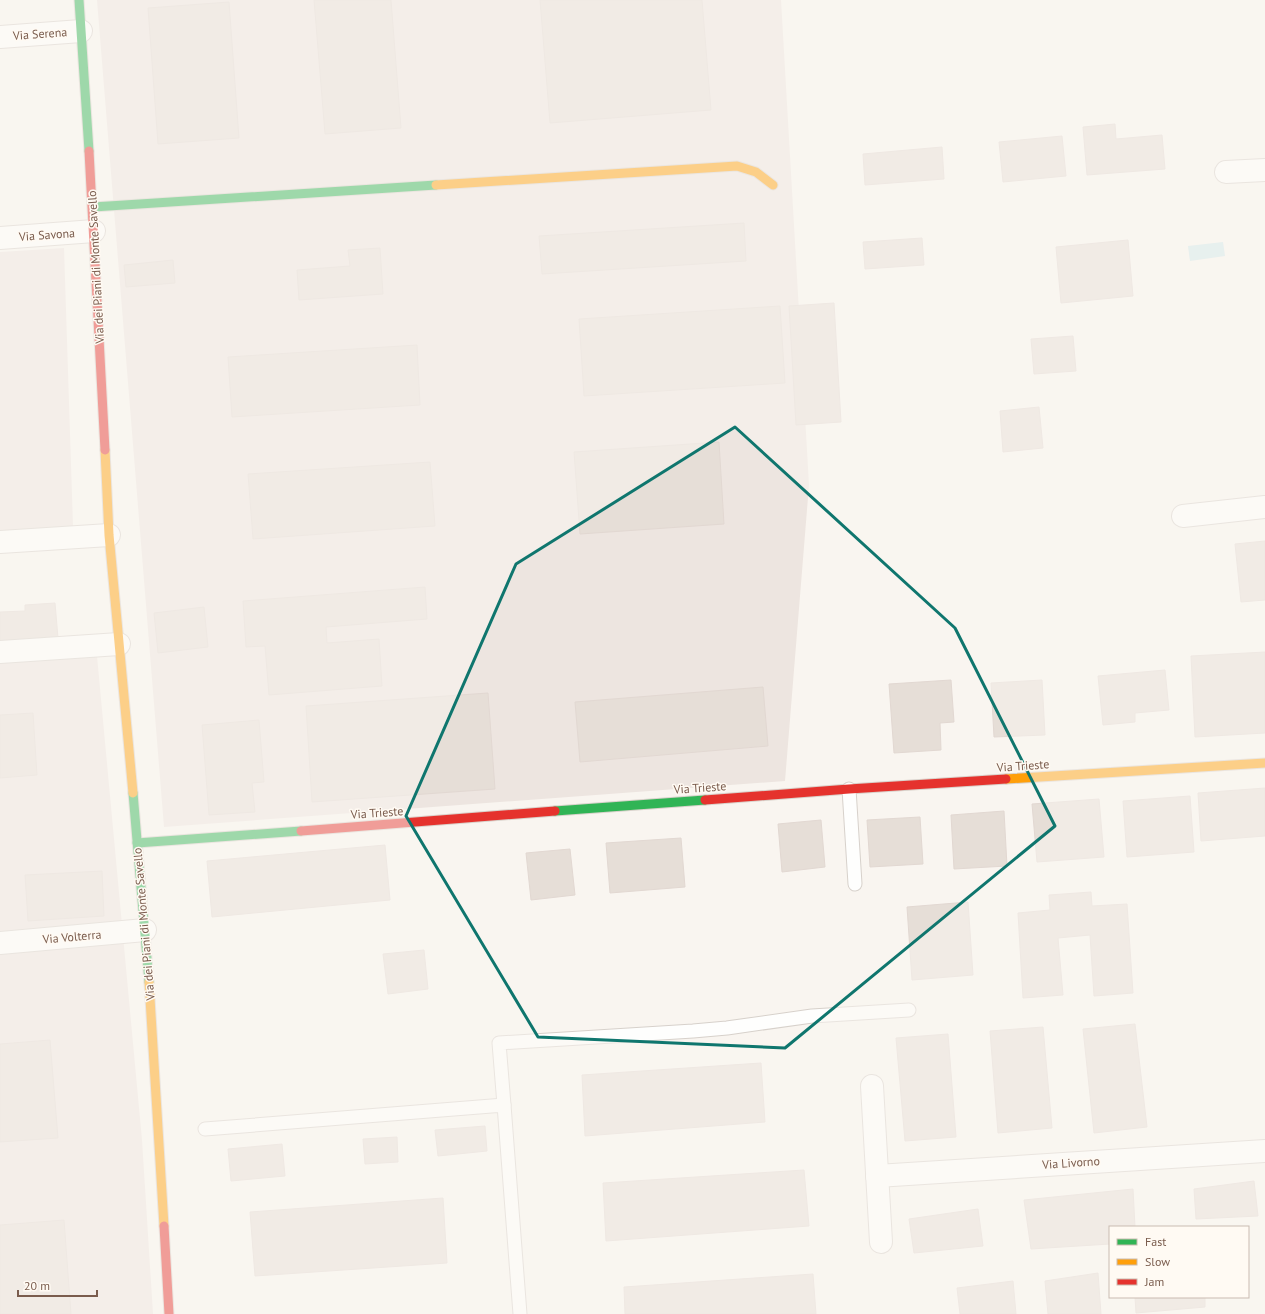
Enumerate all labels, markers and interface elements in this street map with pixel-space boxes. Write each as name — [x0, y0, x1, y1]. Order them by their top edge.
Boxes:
street label: Via Serena — [11, 24, 68, 43]
street label: Via dei Piani di Monte Savello — [84, 190, 107, 345]
street label: Via Savona — [17, 225, 76, 244]
street label: Via Trieste — [995, 756, 1050, 775]
street label: Via Trieste — [672, 778, 727, 797]
street label: Via Trieste — [349, 803, 404, 822]
street label: Via dei Piani di Monte Savello — [129, 847, 158, 1002]
street label: Via Volterra — [41, 926, 102, 947]
street label: Via Livorno — [1041, 1153, 1100, 1172]
legend — [1109, 1226, 1249, 1298]
text: Fast — [1145, 1234, 1166, 1249]
text: Slow — [1145, 1254, 1170, 1269]
scale bar — [18, 1272, 97, 1298]
text: Jam — [1144, 1274, 1164, 1289]
text: 20 m — [24, 1278, 50, 1293]

